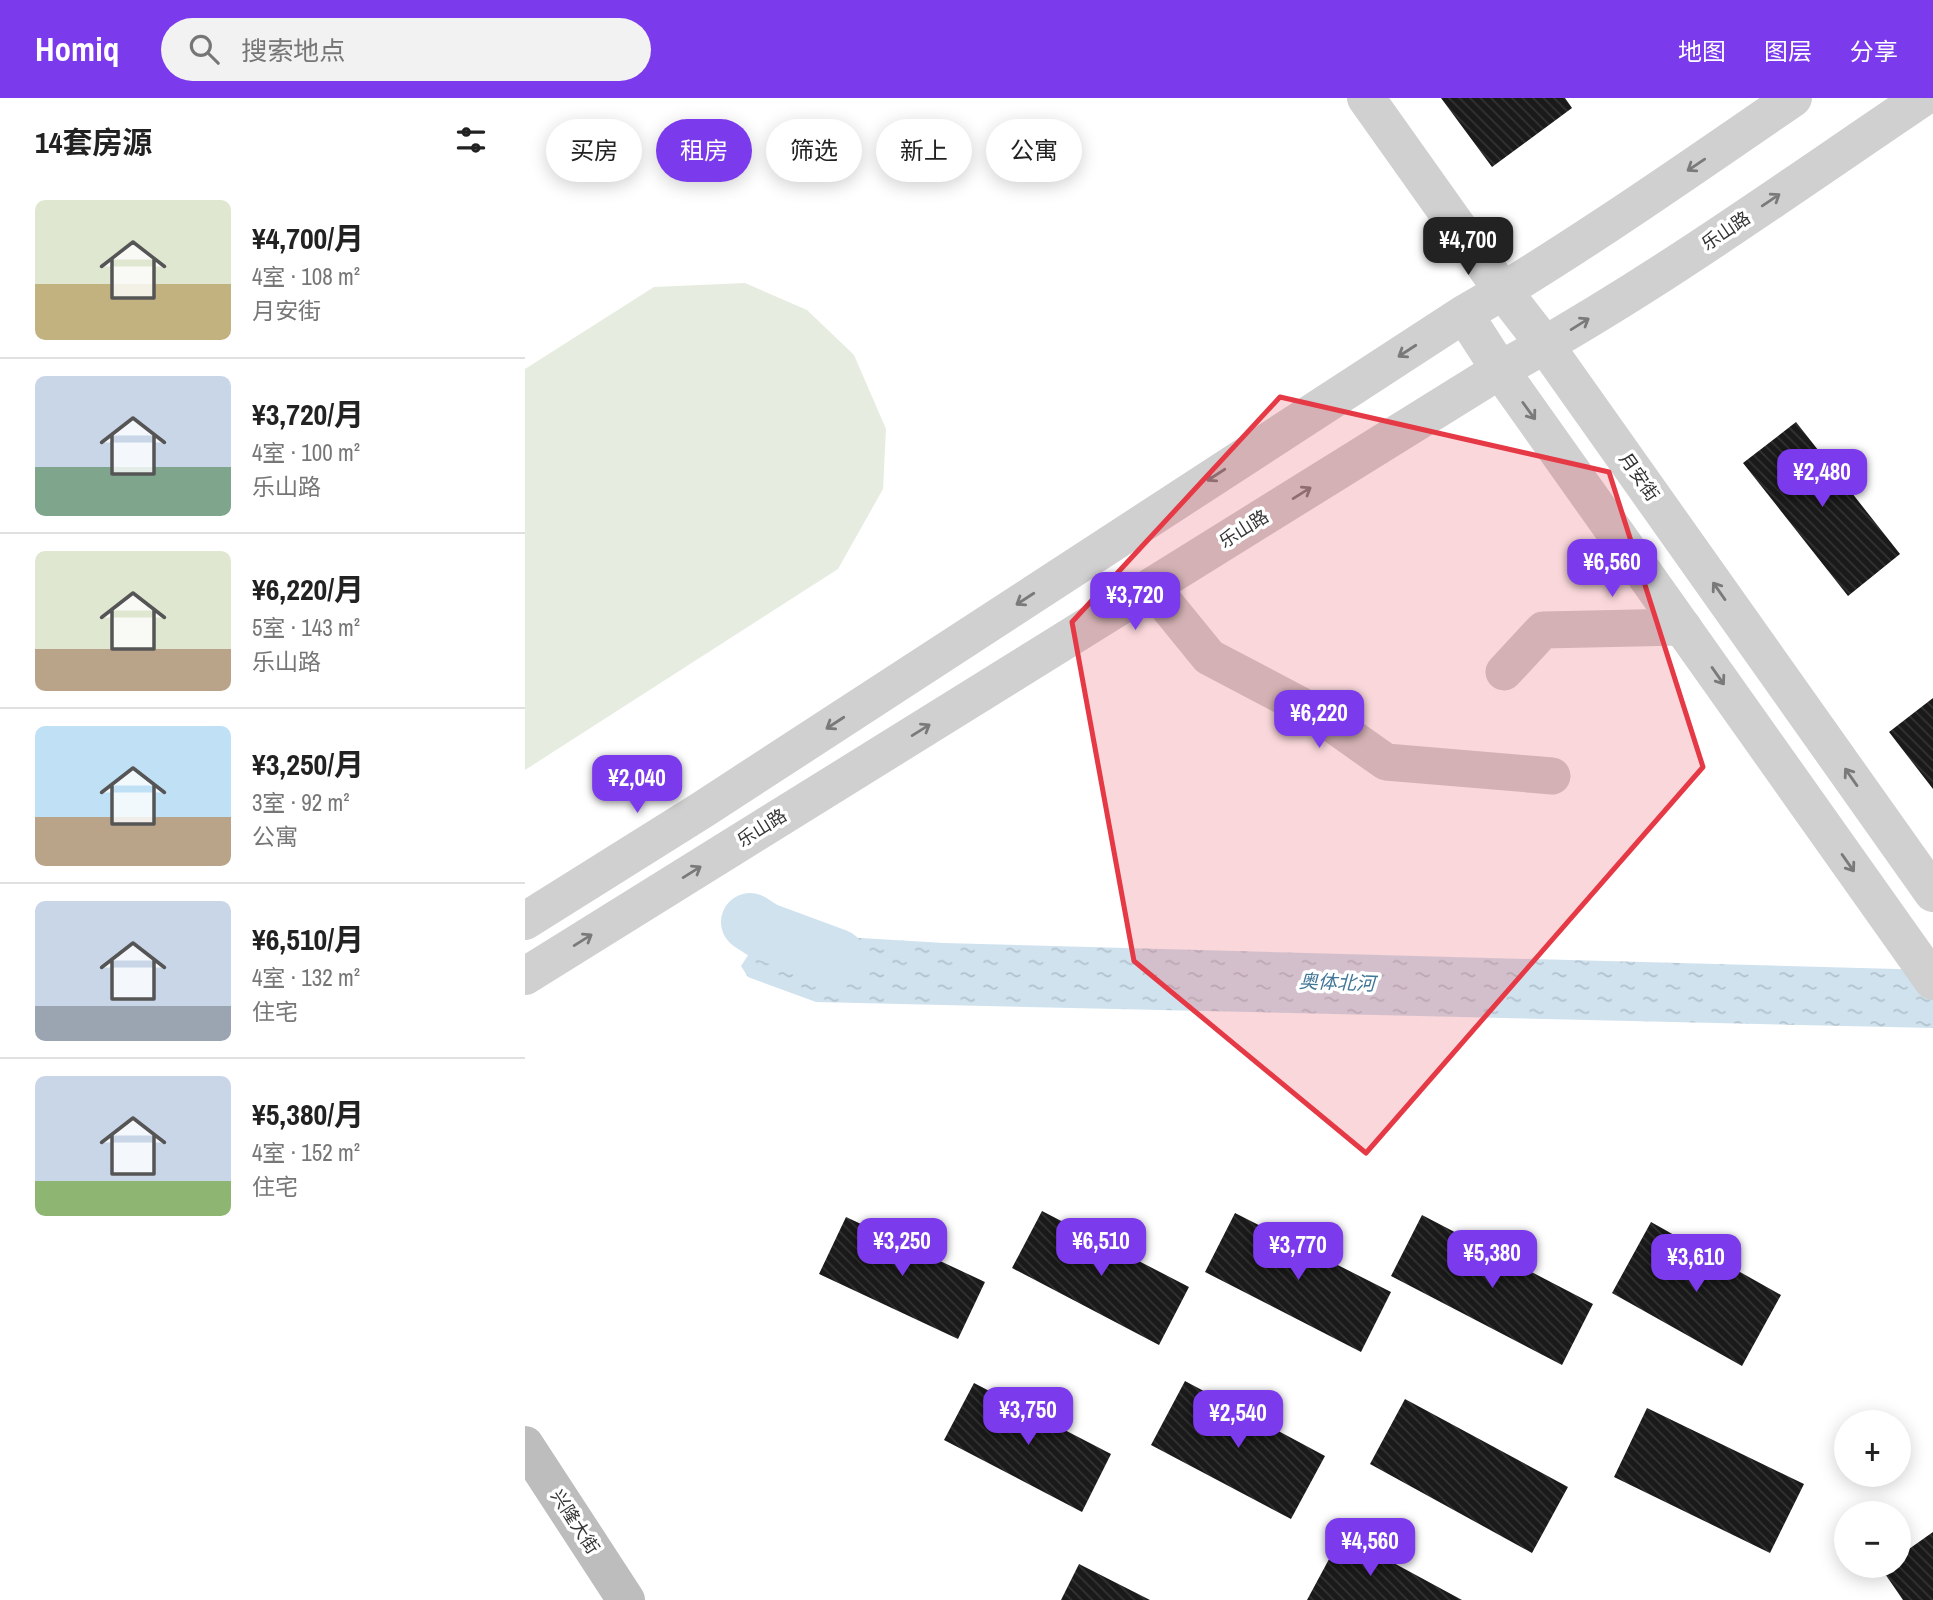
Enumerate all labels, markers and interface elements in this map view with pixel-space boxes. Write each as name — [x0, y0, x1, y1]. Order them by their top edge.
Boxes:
search box — [161, 18, 651, 81]
text: Homiq — [35, 27, 119, 71]
icon: search — [185, 30, 223, 68]
text: 搜索地点 — [241, 33, 345, 68]
text: 地图 — [1678, 35, 1726, 67]
text: 图层 — [1764, 35, 1812, 67]
text: 分享 — [1850, 35, 1898, 67]
chip: 买房 — [546, 119, 642, 182]
chip: 租房 — [656, 119, 752, 182]
chip: 筛选 — [766, 119, 862, 182]
chip: 新上 — [876, 119, 972, 182]
chip: 公寓 — [986, 119, 1082, 182]
icon: filters — [452, 121, 490, 159]
text: 14套房源 — [35, 122, 152, 162]
one-way arrow — [1687, 157, 1706, 172]
one-way arrow — [1761, 193, 1780, 207]
street label: 乐山路 — [1696, 205, 1755, 256]
text: ¥4,700/月 — [252, 218, 364, 258]
pin: ¥4,700 — [1411, 218, 1525, 277]
text: ¥4,700 — [1439, 224, 1497, 255]
icon: home — [91, 228, 175, 312]
text: 4室 · 108 m² — [252, 261, 360, 292]
text: 月安街 — [252, 295, 321, 326]
one-way arrow — [1569, 316, 1589, 330]
one-way arrow — [1397, 344, 1417, 358]
text: ¥3,720/月 — [252, 394, 364, 434]
one-way arrow — [1522, 401, 1536, 420]
icon: home — [91, 404, 175, 488]
text: 4室 · 100 m² — [252, 437, 360, 468]
street label: 月安街 — [1614, 447, 1665, 506]
pin: ¥2,480 — [1765, 450, 1879, 509]
text: ¥2,480 — [1793, 456, 1851, 487]
one-way arrow — [1207, 468, 1226, 482]
text: 乐山路 — [252, 471, 321, 502]
one-way arrow — [1292, 486, 1311, 501]
street label: 乐山路 — [1214, 504, 1273, 553]
pin: ¥6,560 — [1555, 540, 1669, 599]
text: ¥6,560 — [1583, 546, 1641, 577]
text: ¥6,220/月 — [252, 569, 364, 609]
pin: ¥3,720 — [1078, 573, 1192, 632]
icon: home — [91, 579, 175, 663]
text: ¥3,720 — [1106, 579, 1164, 610]
one-way arrow — [1712, 582, 1727, 601]
one-way arrow — [1016, 593, 1036, 607]
text: 5室 · 143 m² — [252, 612, 360, 643]
text: 乐山路 — [252, 646, 321, 677]
one-way arrow — [1711, 666, 1725, 685]
pin: ¥6,220 — [1262, 690, 1376, 750]
text: ¥6,220 — [1290, 697, 1348, 728]
one-way arrow — [825, 717, 845, 731]
one-way arrow — [911, 722, 931, 736]
text: ¥3,250/月 — [252, 744, 364, 784]
icon: home — [91, 754, 175, 838]
pin: ¥2,040 — [580, 756, 694, 815]
text: ¥2,040 — [608, 762, 666, 793]
one-way arrow — [1844, 768, 1858, 787]
text: 3室 · 92 m² — [252, 787, 349, 818]
street label: 乐山路 — [732, 803, 791, 852]
text: 公寓 — [252, 821, 298, 852]
one-way arrow — [1841, 853, 1855, 872]
one-way arrow — [682, 865, 701, 880]
text: ¥6,510/月 — [252, 919, 364, 959]
icon: home — [91, 929, 175, 1013]
one-way arrow — [572, 932, 592, 946]
text: 4室 · 132 m² — [252, 962, 360, 993]
water label: 奥体北河 — [1299, 968, 1379, 996]
text: 住宅 — [252, 996, 298, 1027]
text: ¥5,380/月 — [252, 1094, 364, 1134]
icon: home — [91, 1104, 175, 1188]
text: 4室 · 152 m² — [252, 1137, 360, 1168]
text: 住宅 — [252, 1171, 298, 1202]
pin: ¥3,250 — [845, 1218, 959, 1278]
pin: ¥6,510 — [1044, 1218, 1158, 1278]
pin: ¥3,770 — [1241, 1222, 1355, 1282]
text: ¥3,250 — [873, 1225, 931, 1256]
text: ¥6,510 — [1072, 1225, 1130, 1256]
text: ¥3,770 — [1269, 1229, 1327, 1260]
pin: ¥5,380 — [1435, 1230, 1549, 1290]
pin: ¥3,610 — [1639, 1234, 1753, 1294]
text: ¥5,380 — [1463, 1237, 1521, 1268]
text: ¥3,610 — [1667, 1241, 1725, 1272]
pin: ¥3,750 — [971, 1388, 1085, 1447]
pin: ¥2,540 — [1181, 1390, 1295, 1450]
text: ¥3,750 — [999, 1394, 1057, 1425]
text: ¥2,540 — [1209, 1397, 1267, 1428]
map controls — [1834, 1410, 1911, 1578]
button: + — [1834, 1410, 1911, 1487]
street label: 兴隆大街 — [545, 1485, 606, 1559]
button: − — [1834, 1501, 1911, 1578]
pin: ¥4,560 — [1313, 1518, 1427, 1578]
text: ¥4,560 — [1341, 1525, 1399, 1556]

